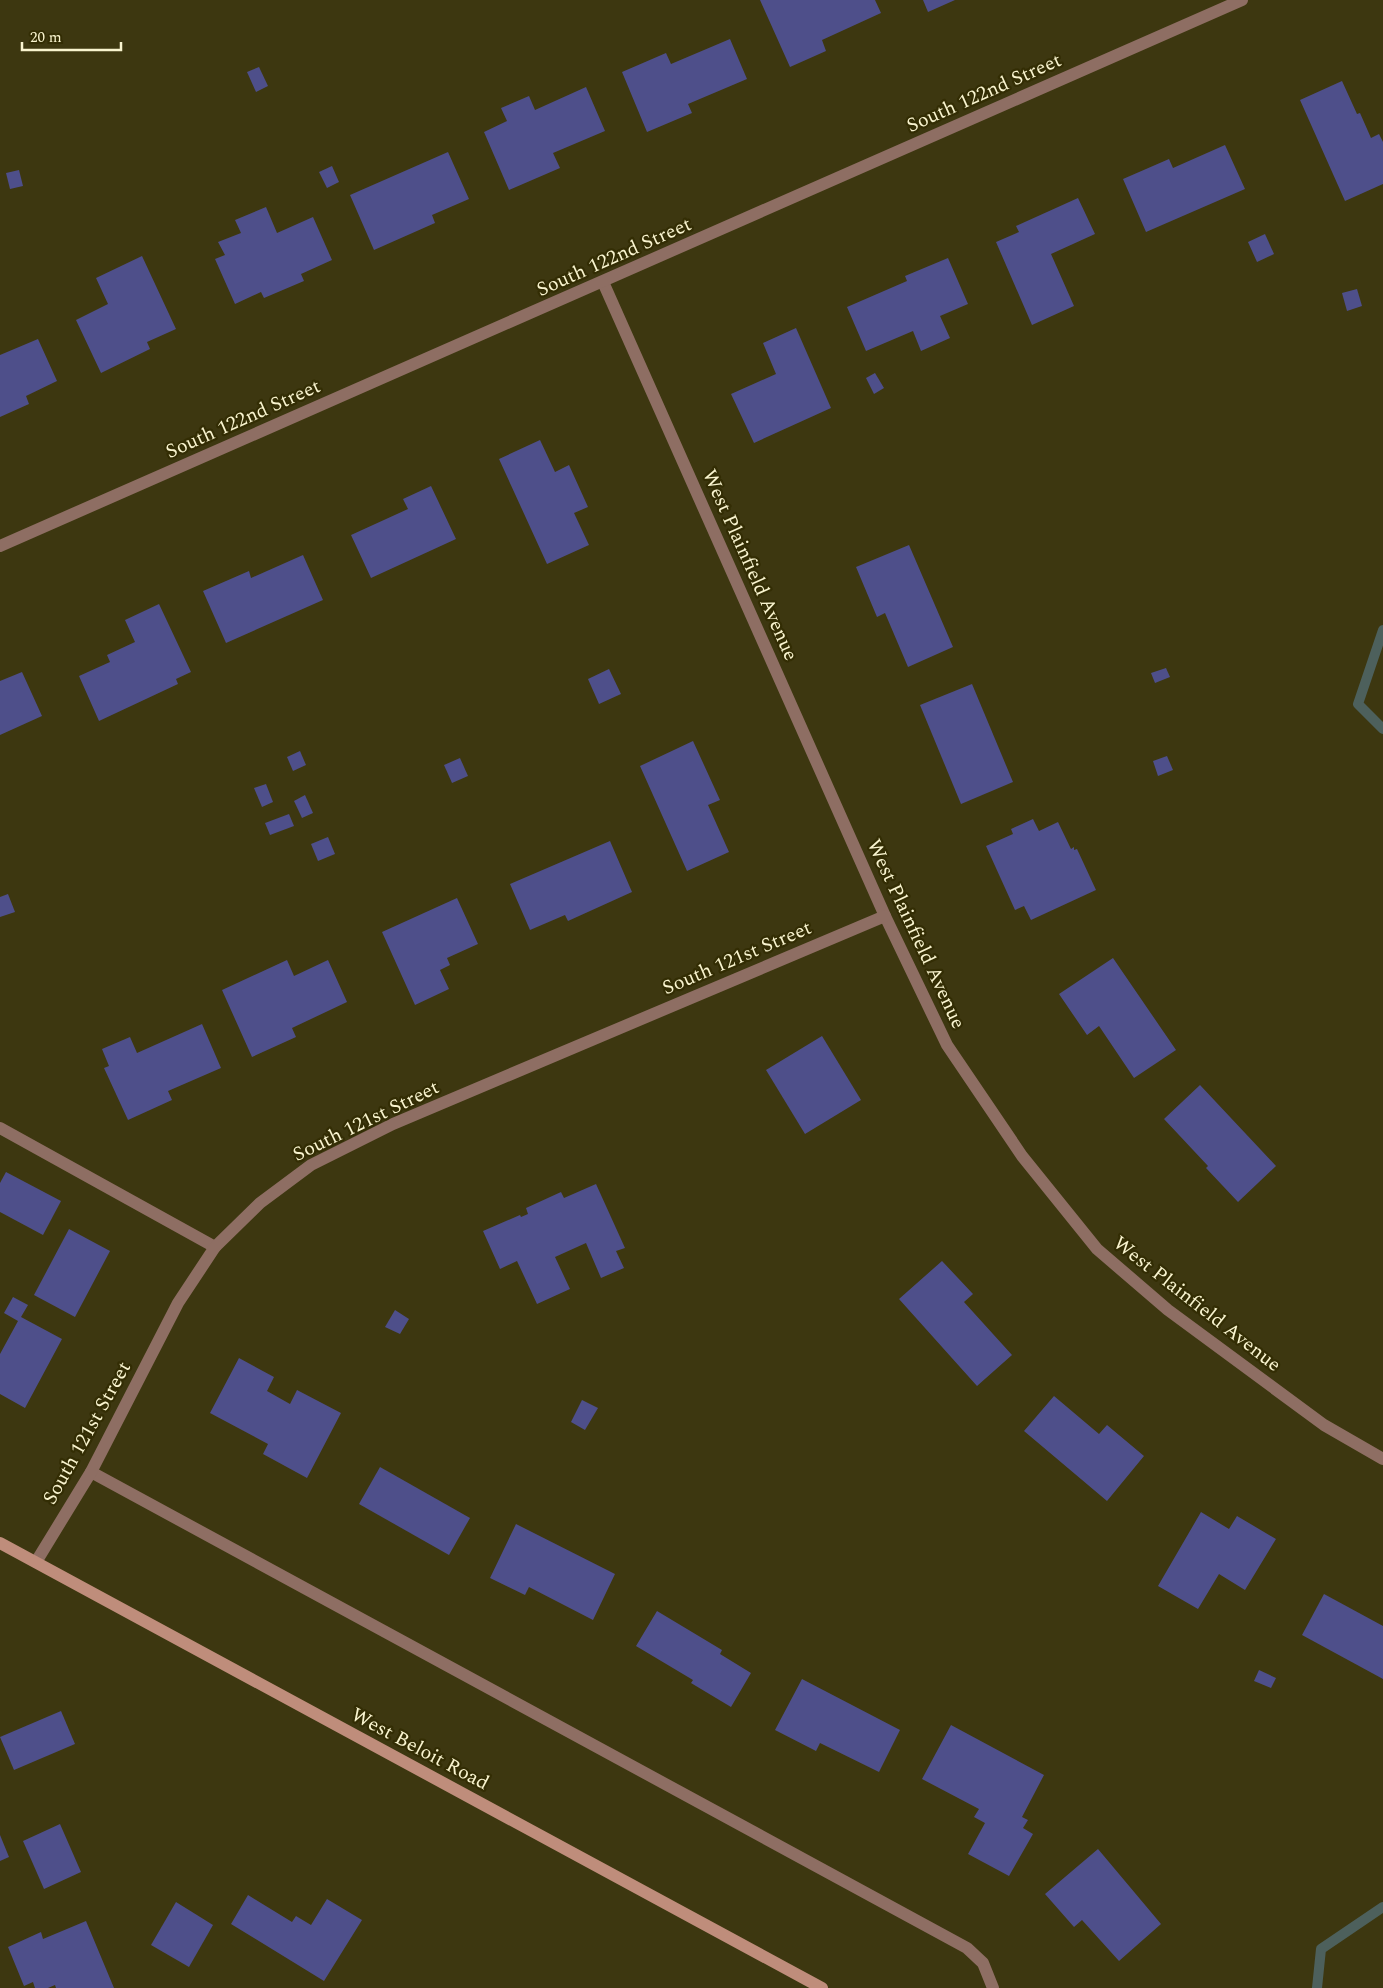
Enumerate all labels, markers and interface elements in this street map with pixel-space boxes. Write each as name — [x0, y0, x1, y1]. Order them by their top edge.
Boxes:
scale bar — [22, 20, 121, 52]
text: 20 m — [30, 26, 62, 49]
street label: South 122nd Street — [902, 45, 1066, 141]
street label: South 122nd Street — [532, 209, 696, 305]
street label: South 122nd Street — [161, 371, 325, 467]
street label: West Plainfield Avenue — [694, 465, 806, 665]
street label: West Plainfield Avenue — [859, 834, 973, 1034]
street label: South 121st Street — [658, 913, 816, 1003]
street label: South 121st Street — [288, 1072, 444, 1170]
street label: West Plainfield Avenue — [1106, 1229, 1288, 1379]
street label: South 121st Street — [35, 1356, 139, 1510]
street label: West Beloit Road — [346, 1700, 494, 1798]

